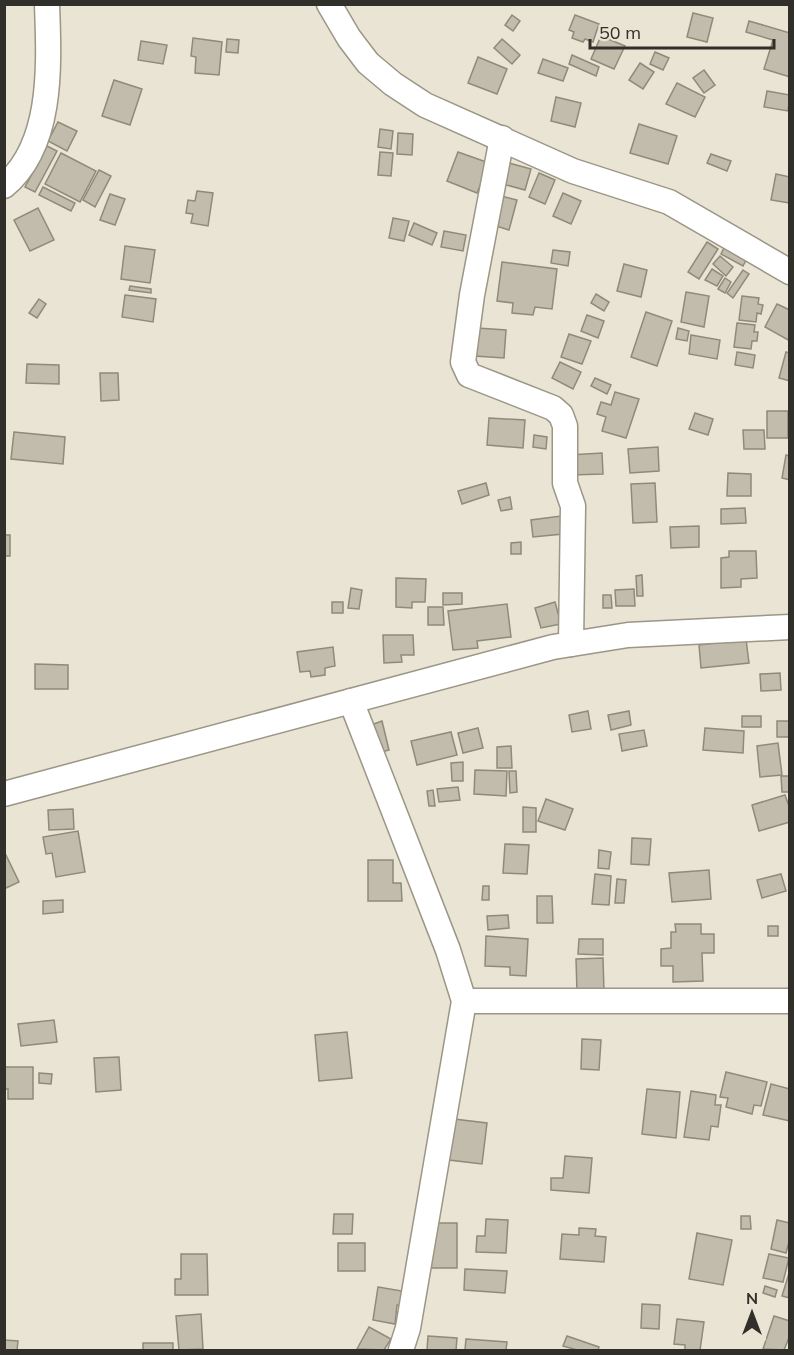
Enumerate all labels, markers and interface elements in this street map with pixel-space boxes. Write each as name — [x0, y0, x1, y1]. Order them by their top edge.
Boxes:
scale bar — [590, 12, 774, 50]
text: 50 m — [599, 21, 641, 44]
north arrow — [722, 1283, 782, 1343]
text: N — [746, 1288, 758, 1308]

